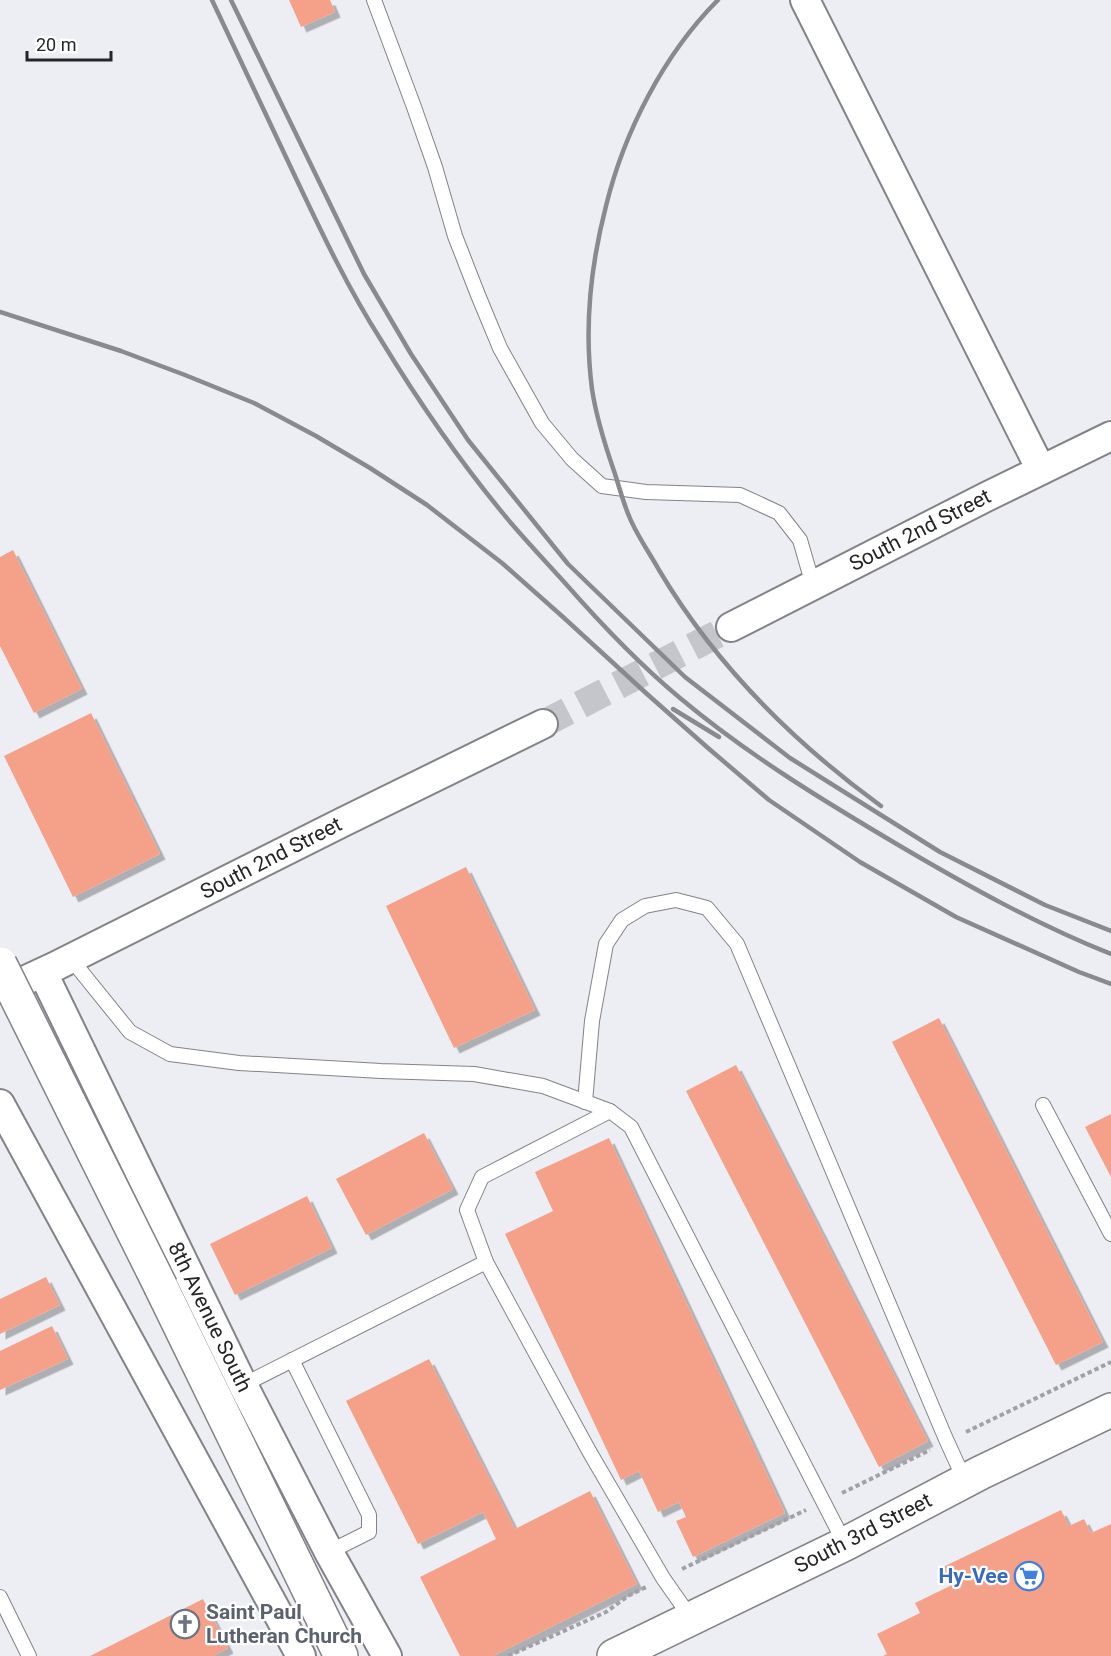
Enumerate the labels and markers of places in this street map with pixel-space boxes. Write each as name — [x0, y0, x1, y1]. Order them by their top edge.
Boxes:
supermarket icon: Hy-Vee — [1013, 1560, 1045, 1592]
place label: Hy-Vee — [938, 1564, 1008, 1588]
place label: Saint Paul Lutheran Church — [206, 1600, 362, 1648]
church icon: Saint Paul Lutheran Church — [169, 1608, 201, 1640]

